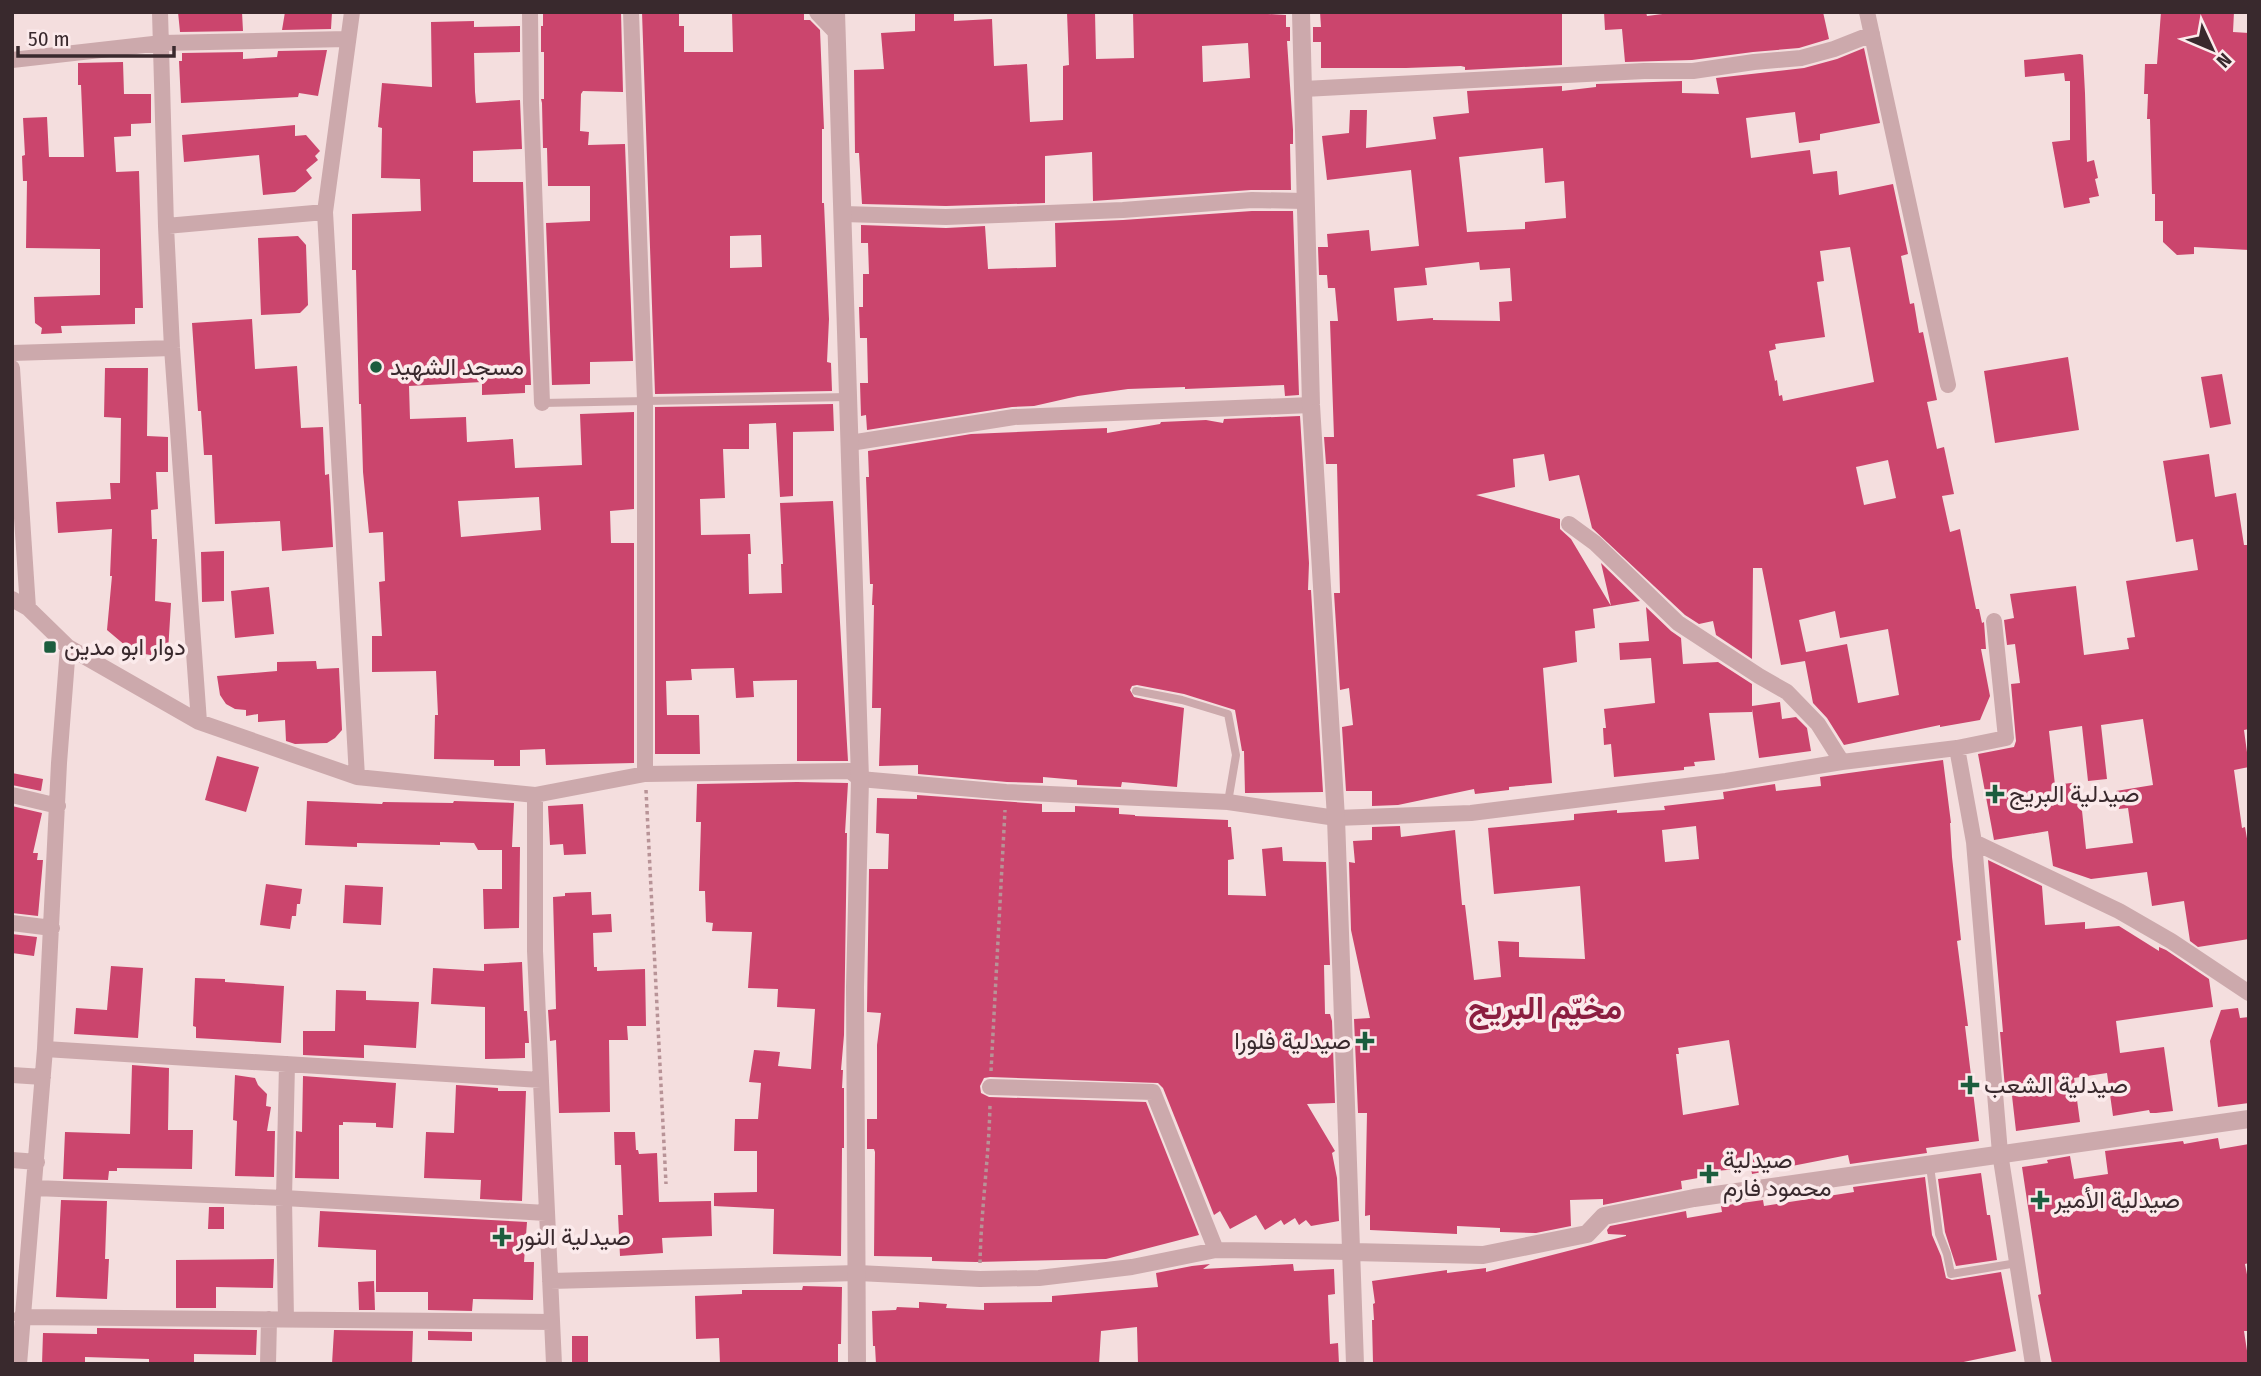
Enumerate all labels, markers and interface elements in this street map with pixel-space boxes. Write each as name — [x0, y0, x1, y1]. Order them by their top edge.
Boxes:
scale bar — [18, 14, 173, 58]
north arrow — [2177, 14, 2247, 84]
text: 50 m — [28, 26, 70, 52]
text: N — [2212, 48, 2236, 73]
place label: مسجد الشهيد — [390, 353, 524, 382]
marker: مسجد الشهيد — [368, 359, 384, 375]
place label: دوار ابو مدين — [64, 633, 186, 662]
marker: دوار ابو مدين — [42, 639, 58, 655]
place label: صيدلية البريج — [2009, 780, 2140, 811]
marker: صيدلية البريج — [1987, 786, 2003, 802]
district label: مخيّم البريج — [1468, 989, 1622, 1030]
place label: صيدلية فلورا — [1234, 1027, 1351, 1056]
marker: صيدلية فلورا — [1357, 1033, 1373, 1049]
place label: صيدلية الشعب — [1984, 1071, 2128, 1099]
marker: صيدلية الشعب — [1962, 1077, 1978, 1093]
place label: صيدلية محمود فارم — [1723, 1146, 1832, 1204]
marker: صيدلية محمود فارم — [1701, 1166, 1717, 1182]
place label: صيدلية الأمير — [2053, 1186, 2180, 1215]
marker: صيدلية الأمير — [2032, 1192, 2048, 1208]
place label: صيدلية النور — [515, 1223, 631, 1252]
marker: صيدلية النور — [494, 1229, 510, 1245]

